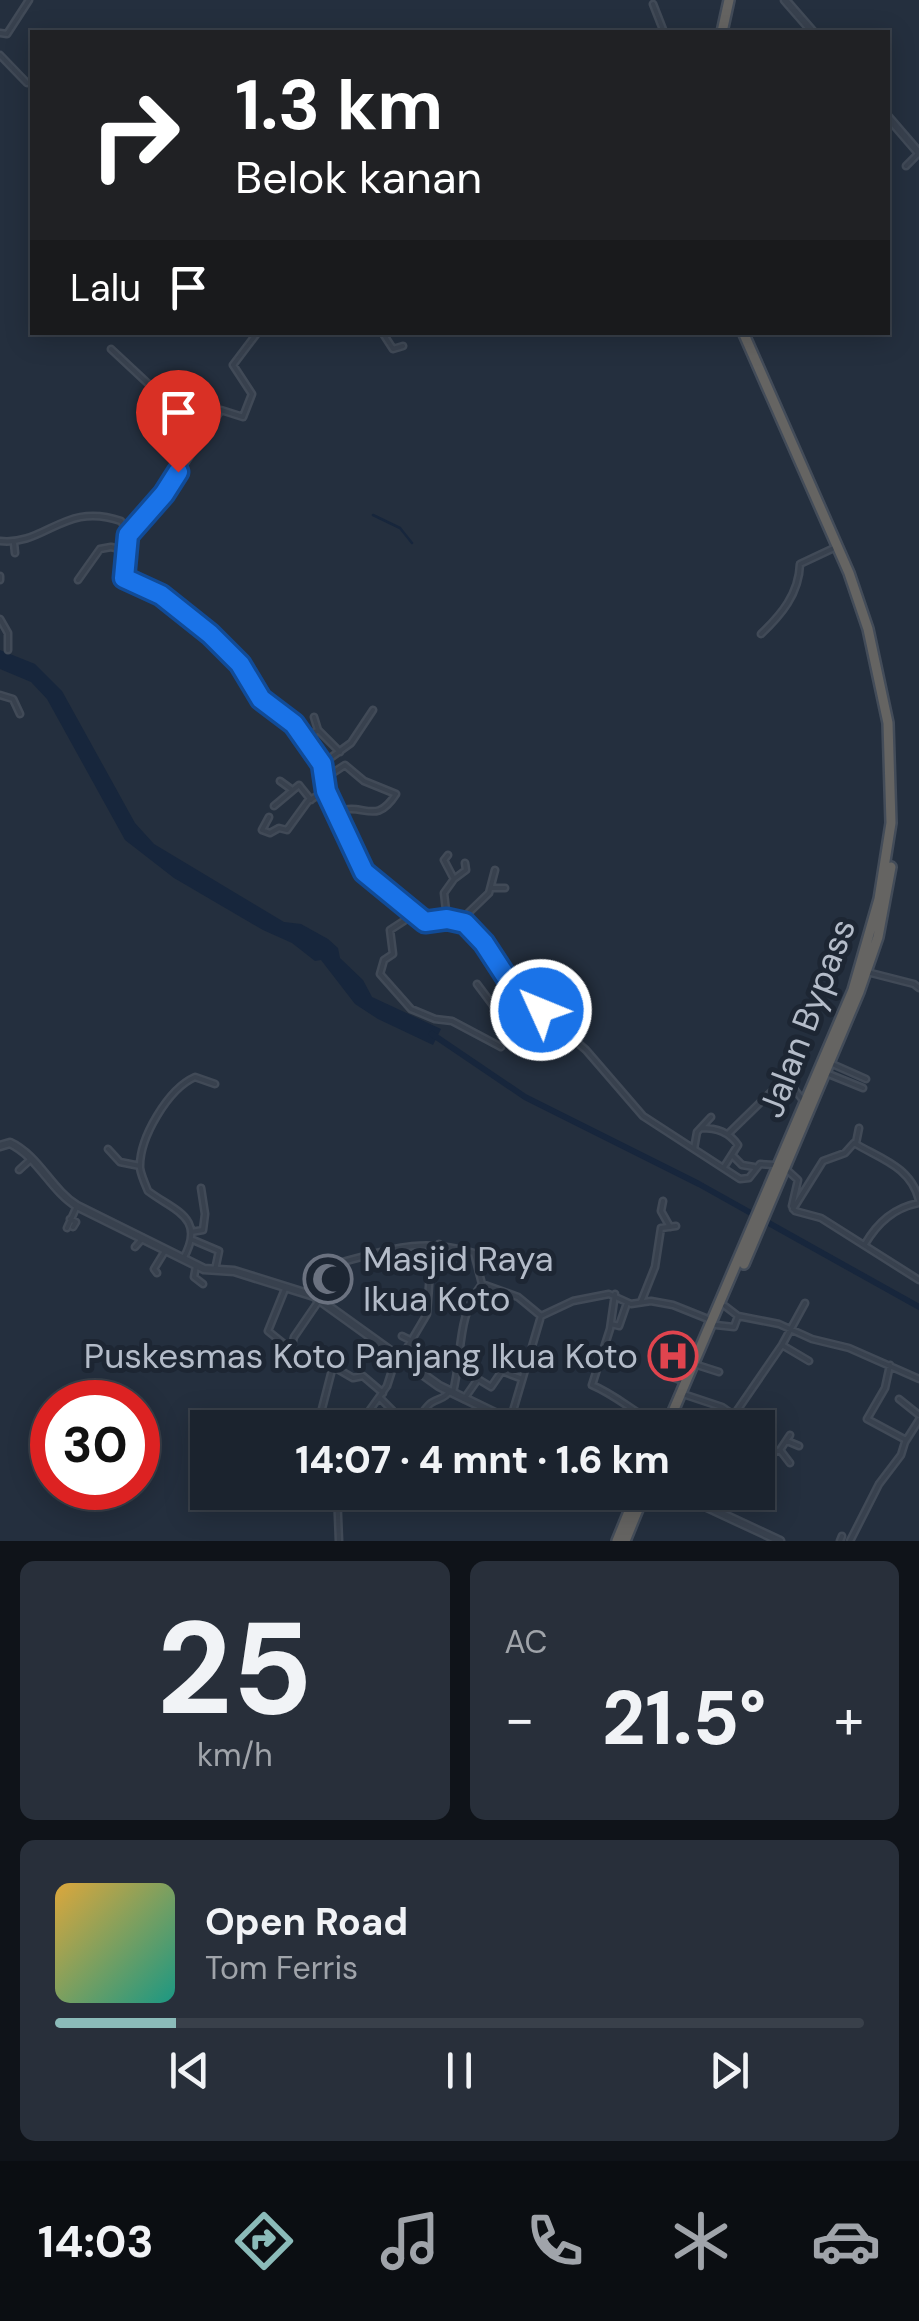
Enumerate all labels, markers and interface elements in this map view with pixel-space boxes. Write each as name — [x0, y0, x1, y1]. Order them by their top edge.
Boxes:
text: 1.3 km — [235, 60, 443, 151]
icon: right — [70, 70, 200, 200]
text: Belok kanan — [235, 148, 482, 207]
icon: arrive — [161, 260, 216, 315]
text: Lalu — [70, 263, 141, 313]
pin — [136, 370, 221, 473]
icon: arrive — [151, 385, 206, 440]
street label: Jalan Bypass — [748, 912, 866, 1124]
position arrow — [489, 958, 593, 1062]
place label: Masjid Raya Ikua Koto — [363, 1236, 553, 1322]
mosque icon: Masjid Raya Ikua Koto — [302, 1253, 354, 1305]
hospital icon: Puskesmas Koto Panjang Ikua Koto — [647, 1330, 699, 1382]
place label: Puskesmas Koto Panjang Ikua Koto — [84, 1333, 638, 1379]
speed limit sign: 30 — [30, 1380, 160, 1510]
text: 14:07 · 4 mnt · 1.6 km — [295, 1435, 670, 1485]
text: 25 — [157, 1584, 313, 1753]
text: AC — [505, 1621, 547, 1663]
text: 21.5° — [602, 1670, 766, 1767]
text: − — [505, 1683, 535, 1755]
text: + — [834, 1683, 864, 1755]
text: km/h — [197, 1734, 273, 1776]
text: Open Road — [205, 1897, 408, 1947]
text: Tom Ferris — [205, 1947, 358, 1989]
icon: previous — [162, 2043, 217, 2098]
icon: pause — [432, 2043, 487, 2098]
icon: next — [702, 2043, 757, 2098]
icon: directions — [229, 2206, 299, 2276]
icon: music — [375, 2206, 445, 2276]
icon: phone — [520, 2206, 590, 2276]
icon: climate — [666, 2206, 736, 2276]
icon: car — [811, 2206, 881, 2276]
text: 14:03 — [38, 2212, 154, 2271]

